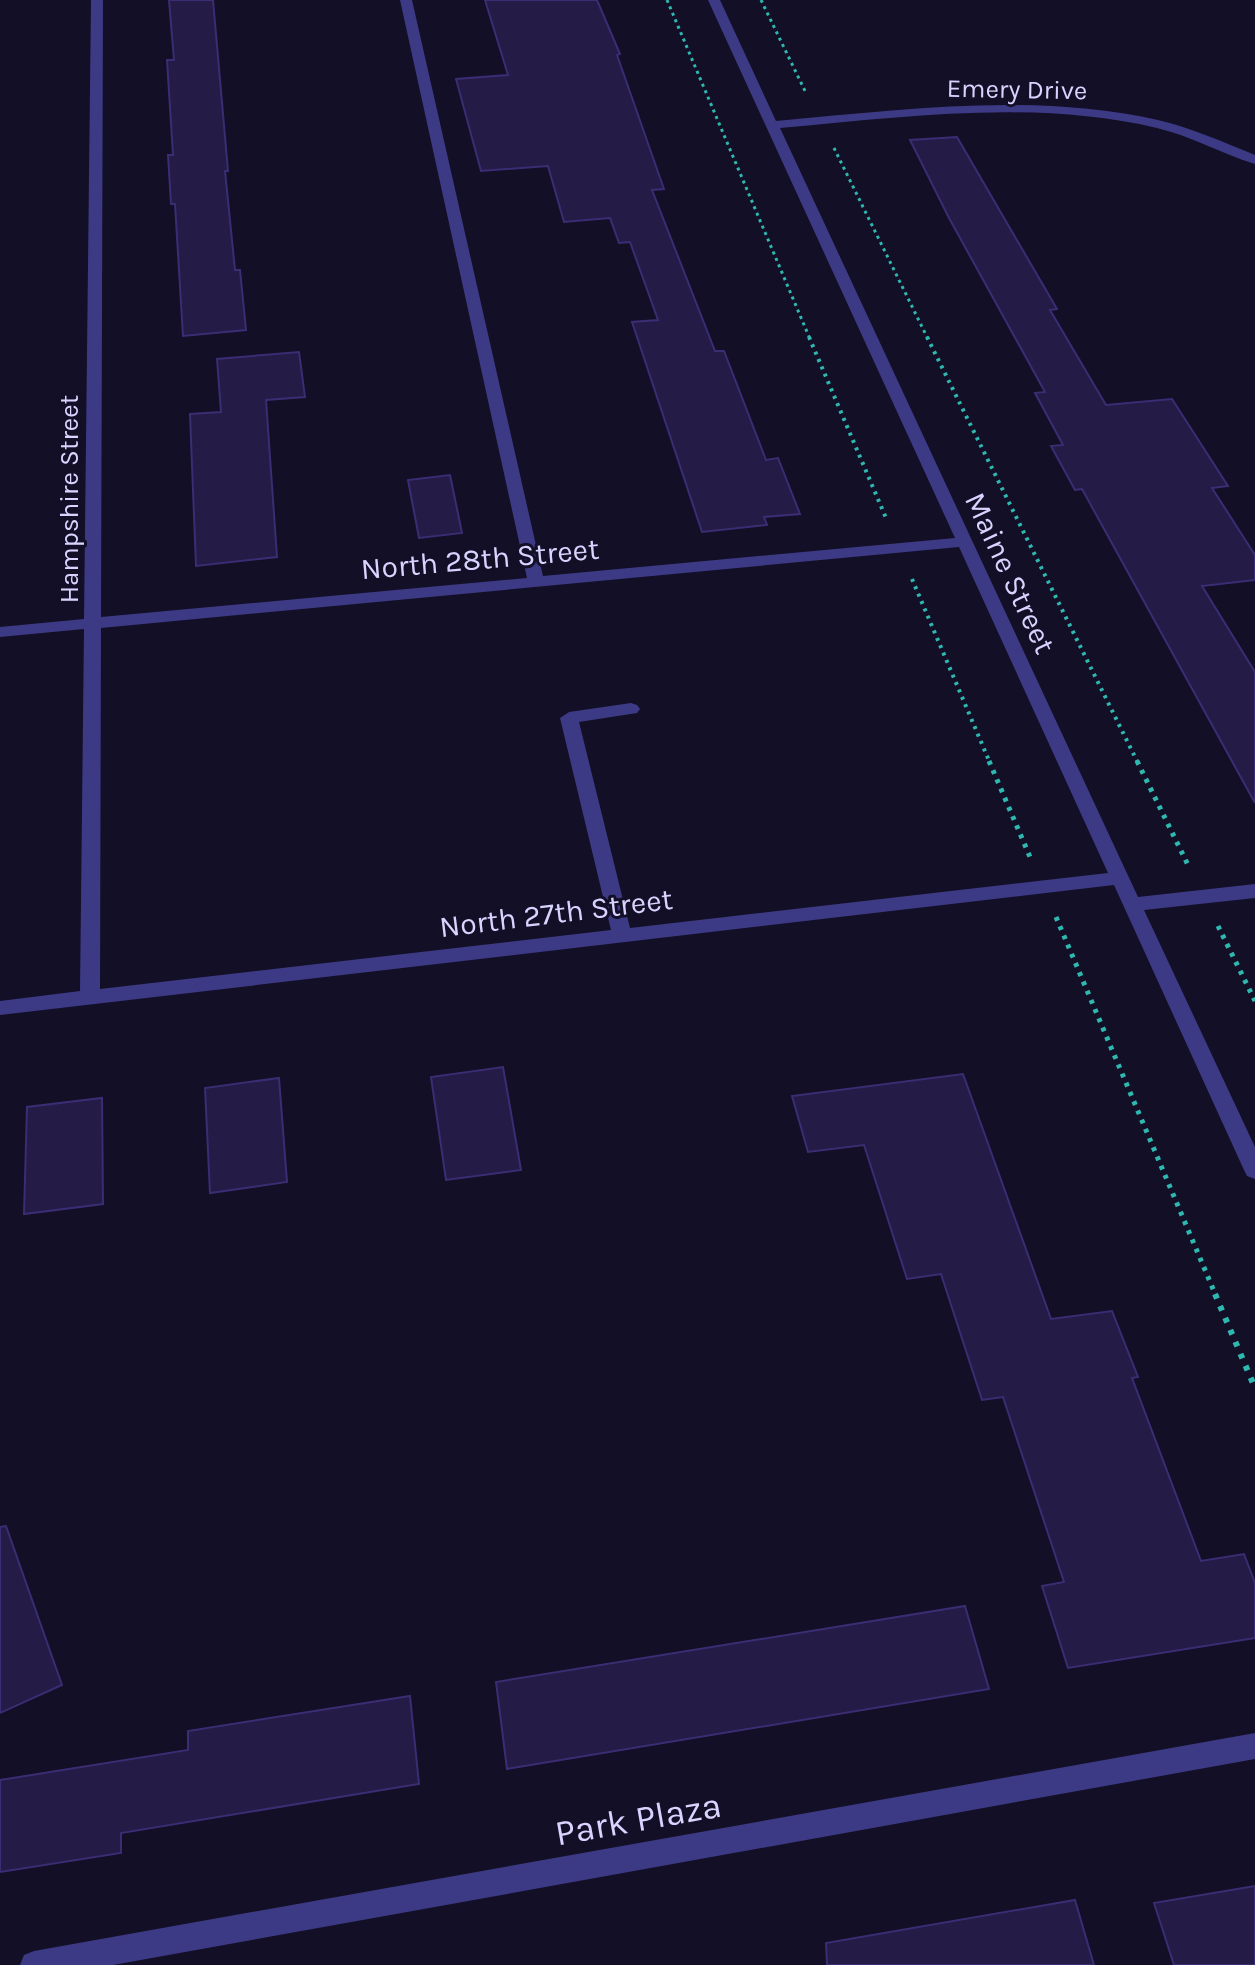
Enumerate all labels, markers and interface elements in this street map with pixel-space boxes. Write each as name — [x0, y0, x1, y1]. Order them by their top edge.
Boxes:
street label: Emery Drive — [946, 73, 1088, 106]
street label: Hampshire Street — [54, 394, 85, 603]
street label: Maine Street — [957, 487, 1063, 659]
street label: North 28th Street — [359, 531, 601, 587]
street label: North 27th Street — [437, 881, 675, 945]
street label: Park Plaza — [552, 1784, 725, 1854]

